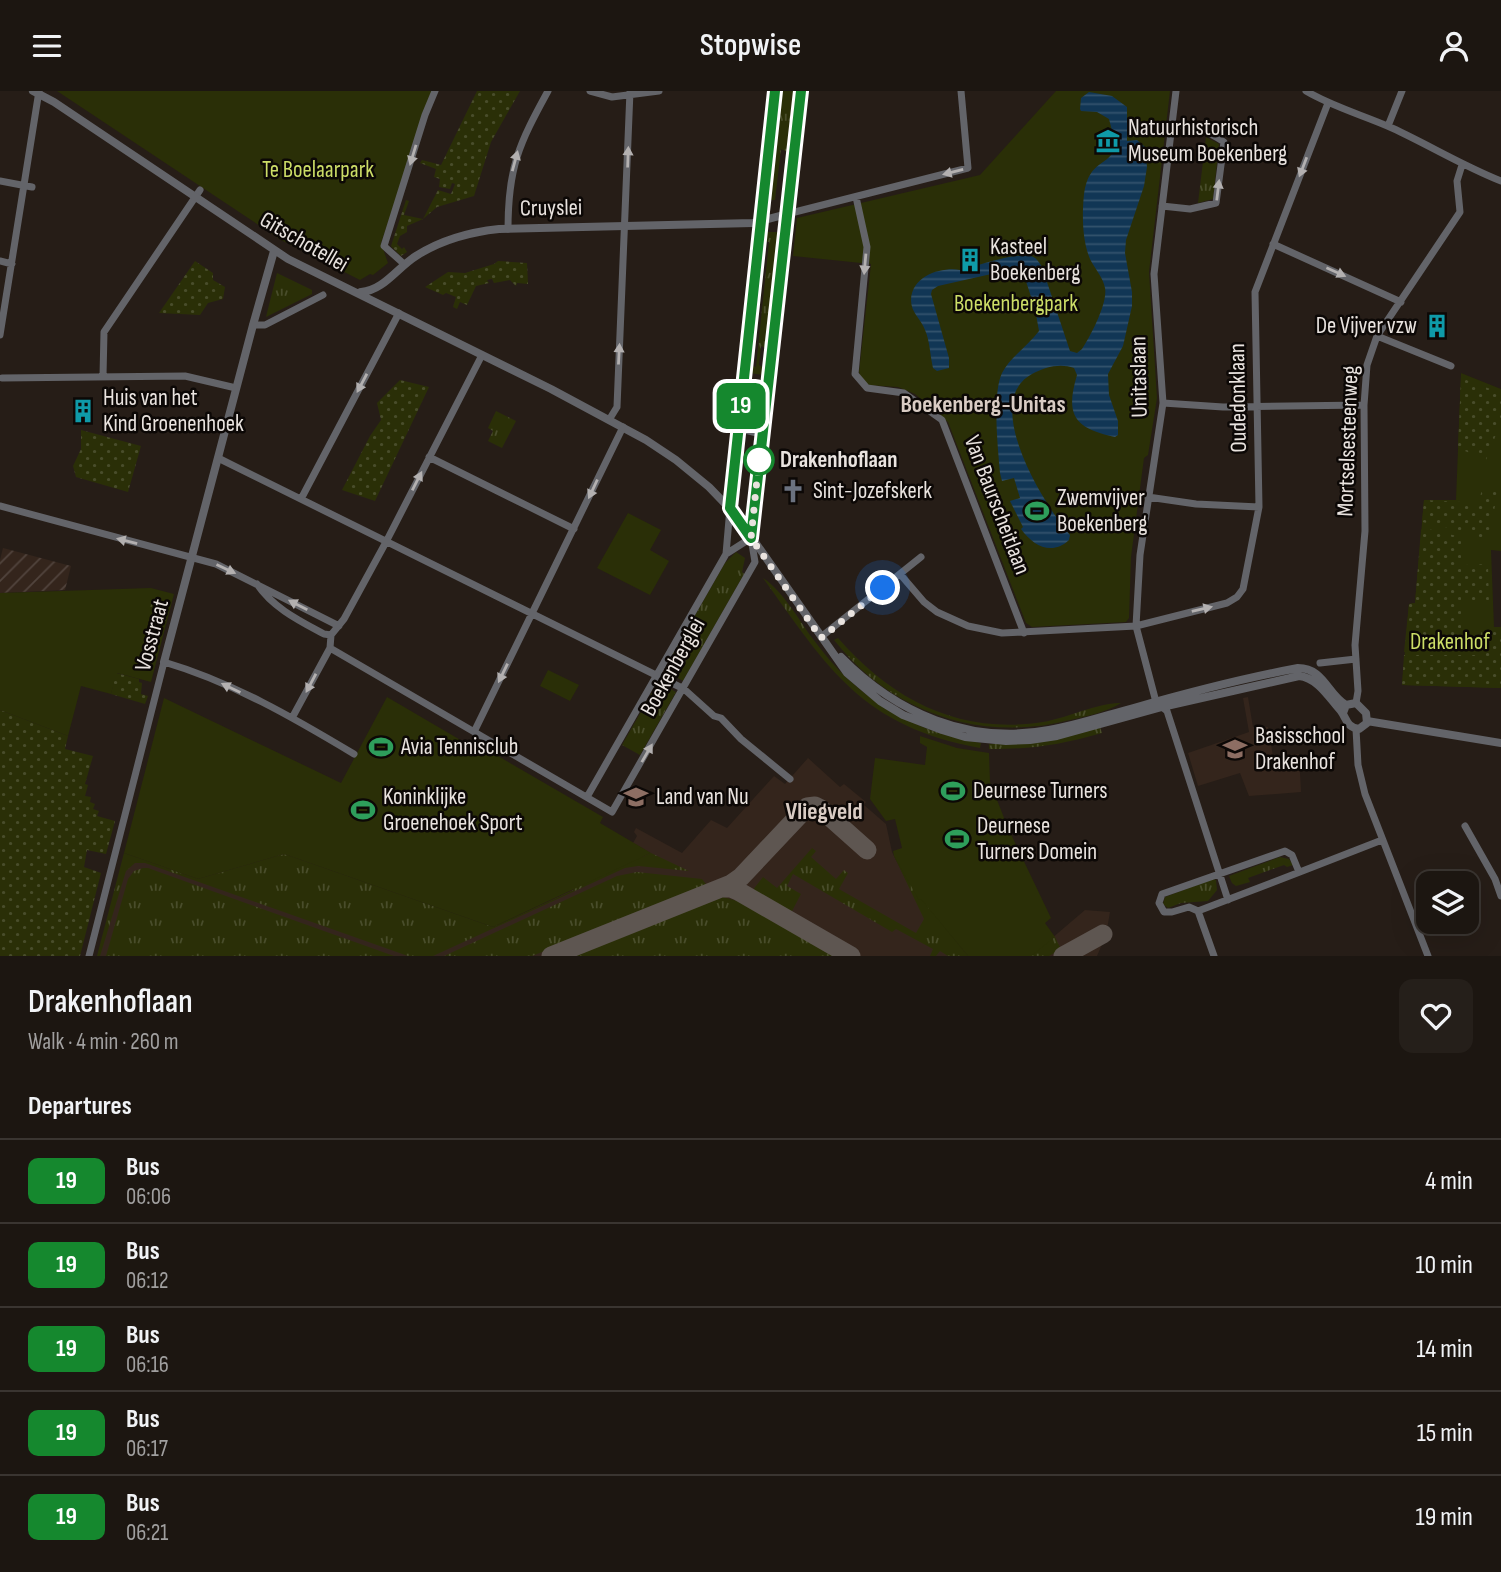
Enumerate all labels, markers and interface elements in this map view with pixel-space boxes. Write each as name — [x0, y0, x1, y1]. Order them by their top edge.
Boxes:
text: Stopwise — [700, 26, 801, 65]
icon: menu — [28, 27, 66, 65]
icon: person — [1435, 27, 1473, 65]
place label: Natuurhistorisch Museum Boekenberg — [1128, 114, 1287, 168]
museum icon: Natuurhistorisch Museum Boekenberg — [1094, 127, 1122, 155]
one-way arrow — [407, 145, 417, 166]
one-way arrow — [623, 146, 634, 168]
one-way arrow — [510, 150, 521, 172]
park label: Te Boelaarpark — [262, 156, 374, 184]
one-way arrow — [1298, 156, 1309, 177]
one-way arrow — [942, 167, 964, 178]
one-way arrow — [1212, 178, 1223, 200]
street label: Cruyslei — [520, 193, 582, 223]
street label: Gitschotellei — [255, 205, 353, 279]
place label: Kasteel Boekenberg — [990, 233, 1080, 287]
building icon: Kasteel Boekenberg — [956, 246, 984, 274]
one-way arrow — [860, 253, 871, 275]
one-way arrow — [1326, 266, 1346, 278]
park label: Boekenbergpark — [954, 290, 1078, 318]
place label: De Vijver vzw — [1316, 312, 1417, 340]
building icon: De Vijver vzw — [1423, 312, 1451, 340]
street label: Unitaslaan — [1124, 336, 1154, 418]
one-way arrow — [614, 342, 625, 364]
street label: Oudedonklaan — [1223, 343, 1253, 453]
street label: Mortselsesteenweg — [1331, 365, 1365, 517]
one-way arrow — [356, 374, 368, 393]
line badge: 19 — [710, 383, 772, 429]
place label: Huis van het Kind Groenenhoek — [103, 384, 244, 438]
district label: Boekenberg-Unitas — [900, 390, 1066, 419]
text: 19 — [731, 391, 751, 420]
building icon: Huis van het Kind Groenenhoek — [69, 397, 97, 425]
street label: Van Baurscheitlaan — [958, 432, 1036, 578]
marker: Drakenhoflaan — [744, 445, 774, 475]
place label: Drakenhoflaan — [780, 446, 897, 474]
one-way arrow — [411, 471, 422, 491]
church icon: Sint-Jozefskerk — [779, 477, 807, 505]
place label: Sint-Jozefskerk — [813, 477, 932, 505]
one-way arrow — [587, 479, 599, 499]
place label: Zwemvijver Boekenberg — [1057, 484, 1147, 538]
sports icon: Zwemvijver Boekenberg — [1023, 497, 1051, 525]
one-way arrow — [116, 535, 138, 546]
one-way arrow — [216, 563, 236, 575]
your location — [865, 570, 900, 605]
street label: Vosstraat — [129, 596, 175, 674]
one-way arrow — [288, 599, 308, 610]
one-way arrow — [1191, 604, 1213, 615]
street label: Boekenberglei — [635, 613, 711, 721]
park label: Drakenhof — [1410, 628, 1490, 656]
one-way arrow — [497, 663, 508, 683]
one-way arrow — [305, 673, 317, 692]
one-way arrow — [221, 682, 241, 694]
place label: Basisschool Drakenhof — [1255, 722, 1345, 776]
sports icon: Avia Tennisclub — [367, 733, 395, 761]
place label: Avia Tennisclub — [400, 733, 518, 761]
school or university icon: Basisschool Drakenhof — [1221, 735, 1249, 763]
one-way arrow — [641, 744, 653, 763]
sports icon: Deurnese Turners — [939, 777, 967, 805]
place label: Deurnese Turners — [973, 777, 1108, 805]
place label: Koninklijke Groenehoek Sport — [383, 783, 523, 837]
school or university icon: Land van Nu — [622, 783, 650, 811]
place label: Land van Nu — [656, 783, 749, 811]
sports icon: Koninklijke Groenehoek Sport — [349, 796, 377, 824]
district label: Vliegveld — [785, 797, 863, 826]
place label: Deurnese Turners Domein — [977, 812, 1097, 866]
sports icon: Deurnese Turners Domein — [943, 825, 971, 853]
map controls — [1416, 871, 1479, 934]
button: layers — [1416, 871, 1479, 934]
button: heart — [1399, 979, 1473, 1053]
text: Drakenhoflaan — [28, 982, 193, 1022]
text: Walk · 4 min · 260 m — [28, 1028, 178, 1056]
text: Departures — [28, 1091, 132, 1122]
text: Bus — [126, 1152, 160, 1183]
text: 19 — [56, 1166, 77, 1195]
text: 4 min — [1425, 1166, 1473, 1197]
text: 06:06 — [126, 1183, 171, 1211]
text: Bus — [126, 1236, 160, 1267]
text: 19 — [56, 1250, 77, 1279]
text: 10 min — [1416, 1250, 1473, 1281]
text: 06:12 — [126, 1267, 168, 1295]
text: Bus — [126, 1320, 160, 1351]
text: 19 — [56, 1334, 77, 1363]
text: 14 min — [1416, 1334, 1473, 1365]
text: 06:16 — [126, 1351, 169, 1379]
text: Bus — [126, 1404, 160, 1435]
text: 19 — [56, 1418, 77, 1447]
text: 15 min — [1417, 1418, 1473, 1449]
text: 06:17 — [126, 1435, 168, 1463]
text: Bus — [126, 1488, 160, 1519]
text: 19 — [56, 1502, 77, 1531]
text: 19 min — [1416, 1502, 1473, 1533]
text: 06:21 — [126, 1519, 168, 1547]

